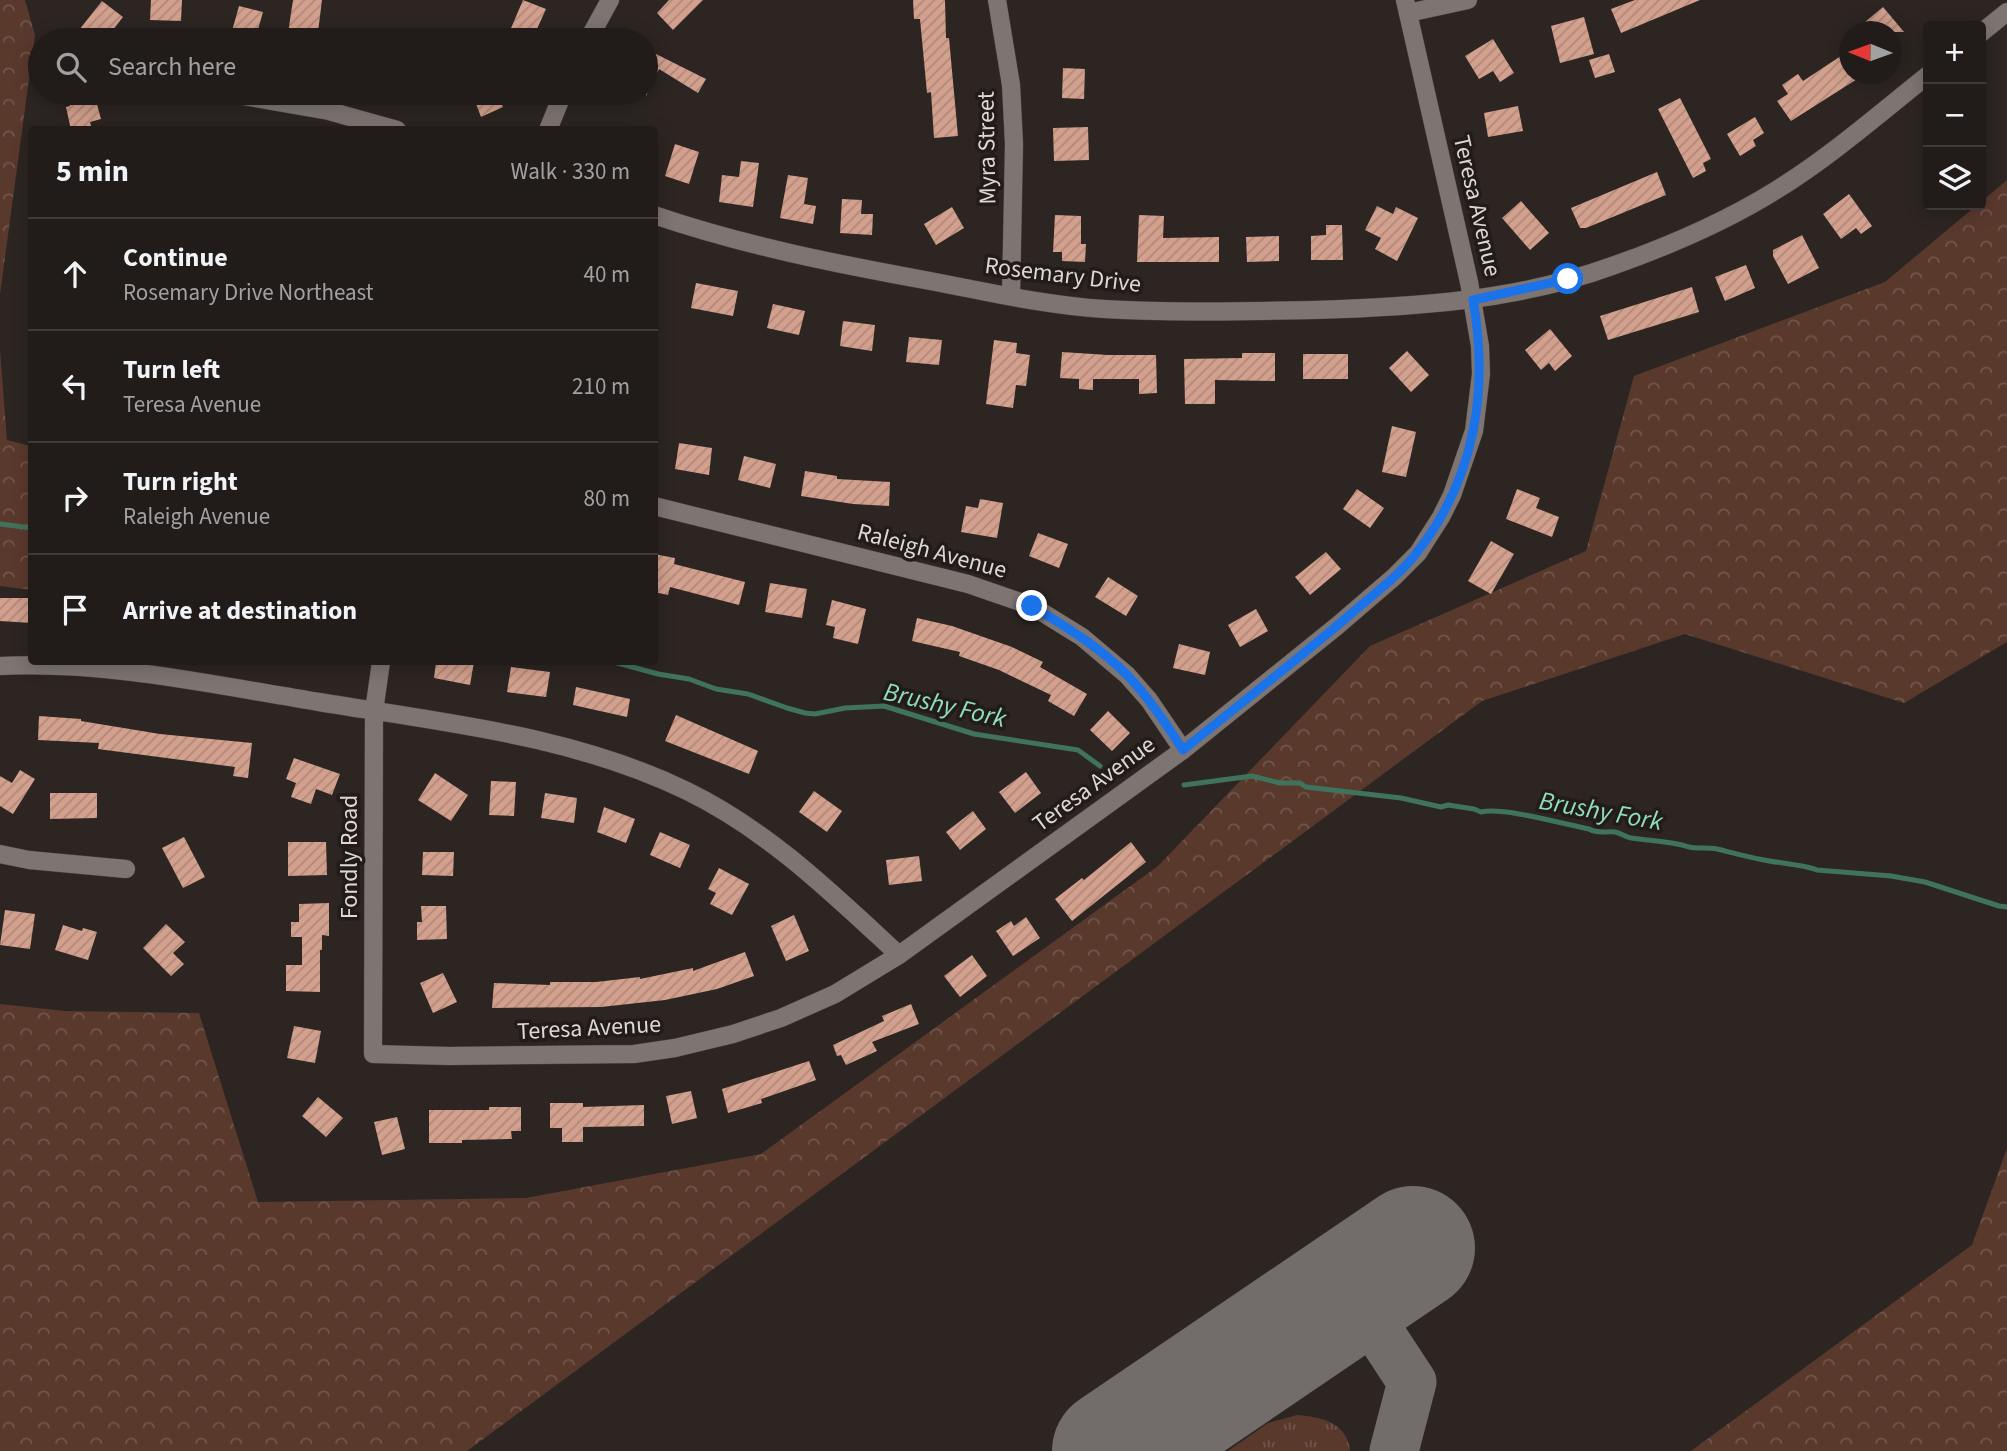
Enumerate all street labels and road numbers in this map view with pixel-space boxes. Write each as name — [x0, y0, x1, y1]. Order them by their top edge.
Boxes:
street label: Myra Street — [969, 91, 1005, 205]
street label: Teresa Avenue — [1444, 132, 1510, 280]
street label: Rosemary Drive — [983, 248, 1143, 302]
street label: Raleigh Avenue — [853, 514, 1011, 588]
street label: Teresa Avenue — [1025, 727, 1163, 841]
street label: Fondly Road — [332, 795, 367, 919]
street label: Teresa Avenue — [516, 1007, 662, 1049]

